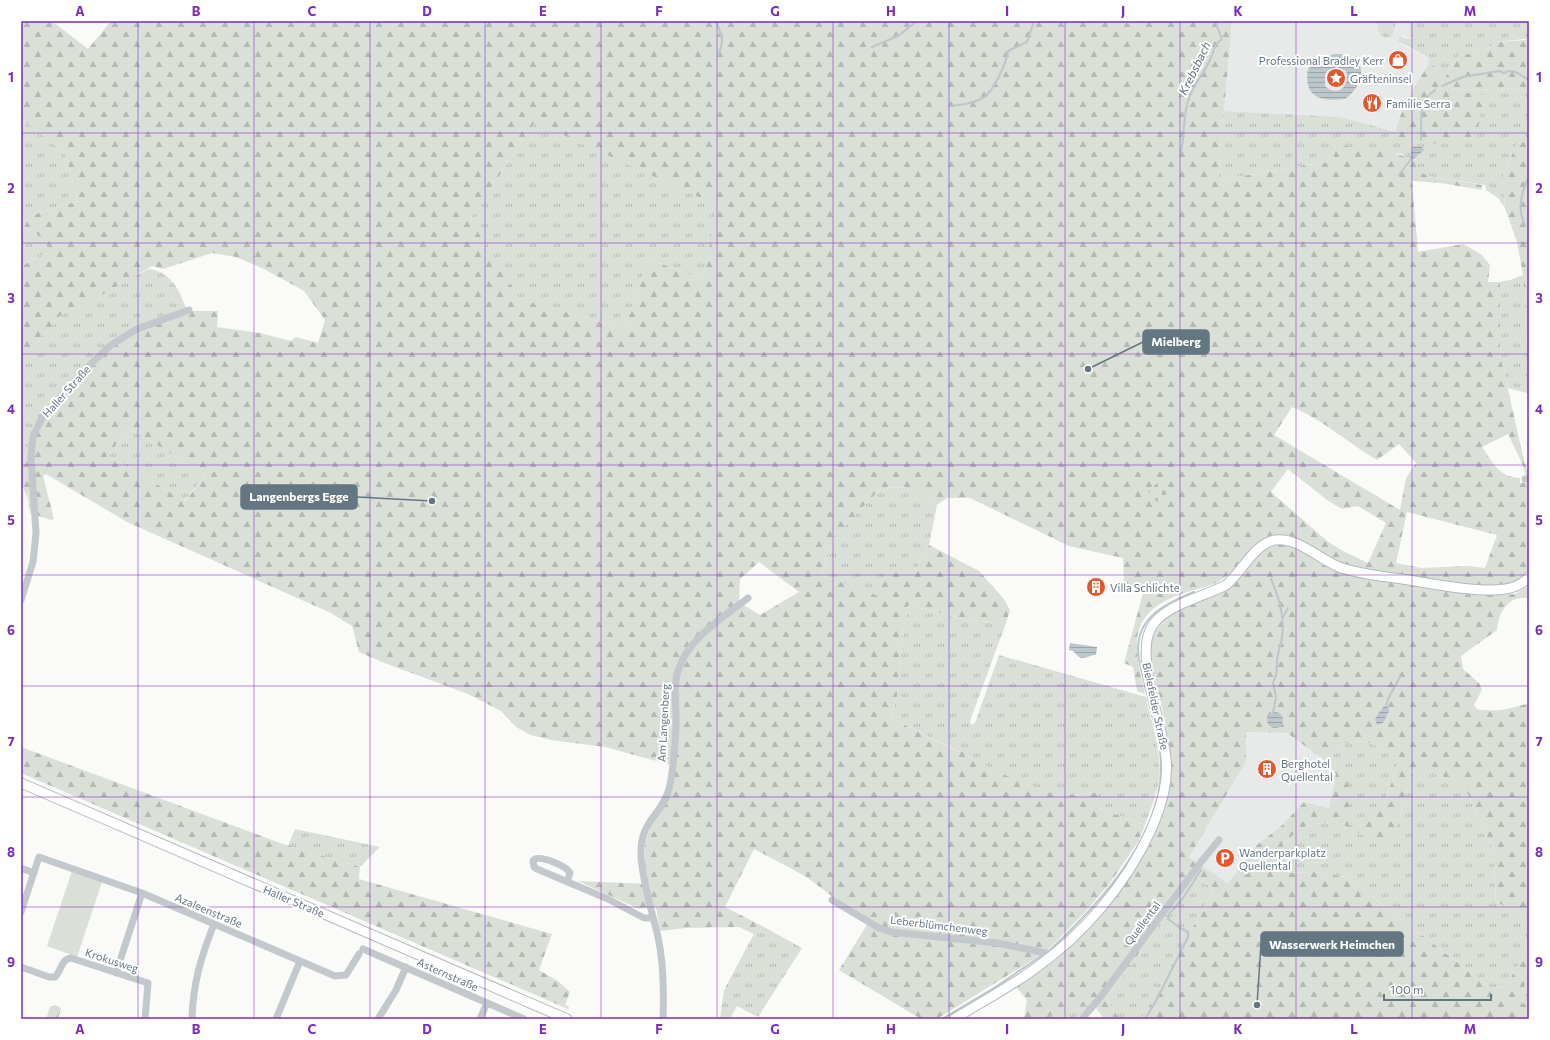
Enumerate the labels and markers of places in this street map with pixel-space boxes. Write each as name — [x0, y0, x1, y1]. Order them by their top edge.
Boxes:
shop icon: Professional Bradley Kerr — [1387, 49, 1409, 71]
place label: Professional Bradley Kerr — [1259, 54, 1385, 67]
place icon: Gräfteninsel — [1325, 67, 1347, 89]
place label: Gräfteninsel — [1350, 72, 1412, 85]
restaurant icon: Familie Serra — [1361, 92, 1383, 114]
place label: Familie Serra — [1386, 97, 1450, 110]
callout: Mielberg — [1143, 330, 1209, 354]
callout: Langenbergs Egge — [241, 485, 357, 509]
building icon: Villa Schlichte — [1085, 576, 1107, 598]
place label: Villa Schlichte — [1110, 581, 1180, 594]
place label: Berghotel Quellental — [1281, 757, 1333, 783]
building icon: Berghotel Quellental — [1256, 758, 1278, 780]
place label: Wanderparkplatz Quellental — [1239, 846, 1326, 872]
parking icon: Wanderparkplatz Quellental — [1214, 847, 1236, 869]
callout: Wasserwerk Heimchen — [1261, 932, 1403, 956]

